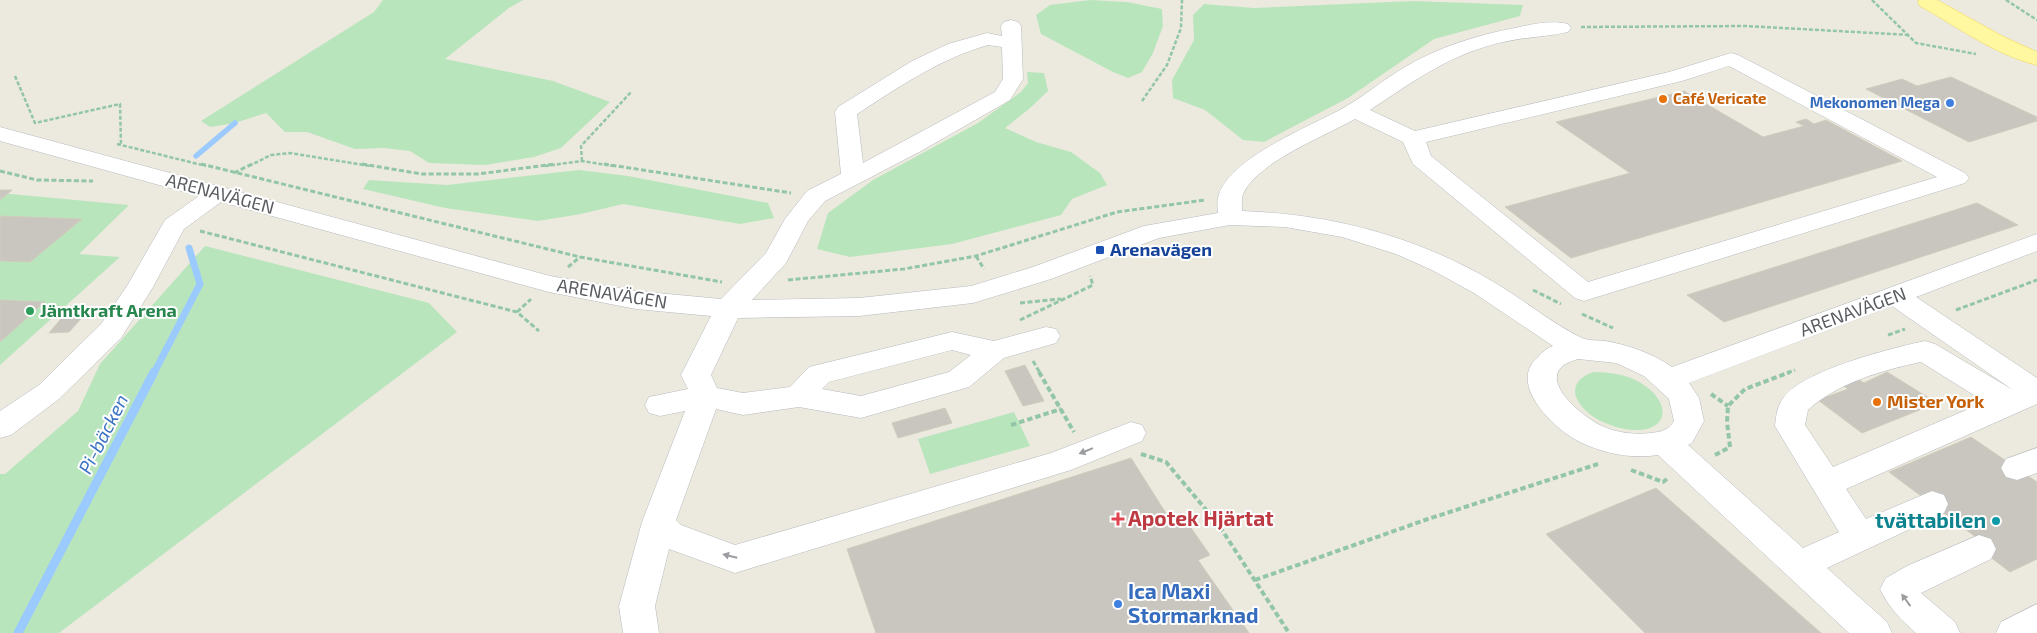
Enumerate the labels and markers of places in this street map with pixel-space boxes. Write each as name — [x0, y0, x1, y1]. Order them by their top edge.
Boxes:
place label: Café Vericate — [1673, 89, 1767, 107]
marker: Café Vericate — [1657, 93, 1669, 105]
place label: Mekonomen Mega — [1810, 93, 1940, 111]
marker: Mekonomen Mega — [1944, 97, 1956, 109]
place label: Arenavägen — [1110, 238, 1212, 260]
marker: Arenavägen — [1094, 244, 1106, 256]
place label: Jämtkraft Arena — [40, 299, 177, 321]
marker: Jämtkraft Arena — [24, 305, 36, 317]
place label: Mister York — [1887, 390, 1984, 412]
marker: Mister York — [1871, 396, 1883, 408]
place label: Apotek Hjärtat — [1128, 505, 1274, 530]
place label: tvättabilen — [1875, 507, 1986, 532]
marker: Apotek Hjärtat — [1112, 513, 1124, 525]
marker: tvättabilen — [1990, 515, 2002, 527]
place label: Ica Maxi Stormarknad — [1128, 578, 1259, 627]
marker: Ica Maxi Stormarknad — [1112, 598, 1124, 610]

